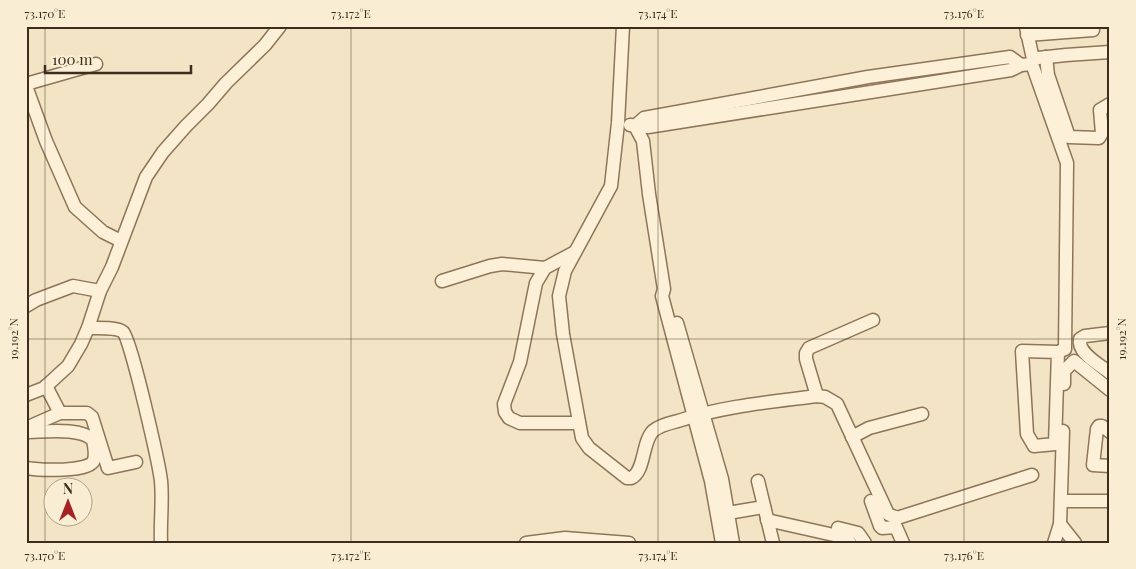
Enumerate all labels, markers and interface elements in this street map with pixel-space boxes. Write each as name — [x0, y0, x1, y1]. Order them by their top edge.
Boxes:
text: 73.170°E — [25, 5, 65, 21]
text: 73.172°E — [331, 5, 371, 21]
text: 73.174°E — [638, 5, 678, 21]
text: 73.176°E — [944, 5, 984, 21]
scale bar — [45, 42, 191, 74]
text: 100 m — [52, 49, 93, 69]
text: 19.192°N — [5, 317, 21, 360]
text: 19.192°N — [1113, 317, 1129, 360]
north arrow — [42, 476, 92, 526]
text: N — [63, 479, 73, 498]
text: 73.170°E — [25, 547, 65, 563]
text: 73.172°E — [331, 547, 371, 563]
text: 73.174°E — [638, 547, 678, 563]
text: 73.176°E — [944, 547, 984, 563]

